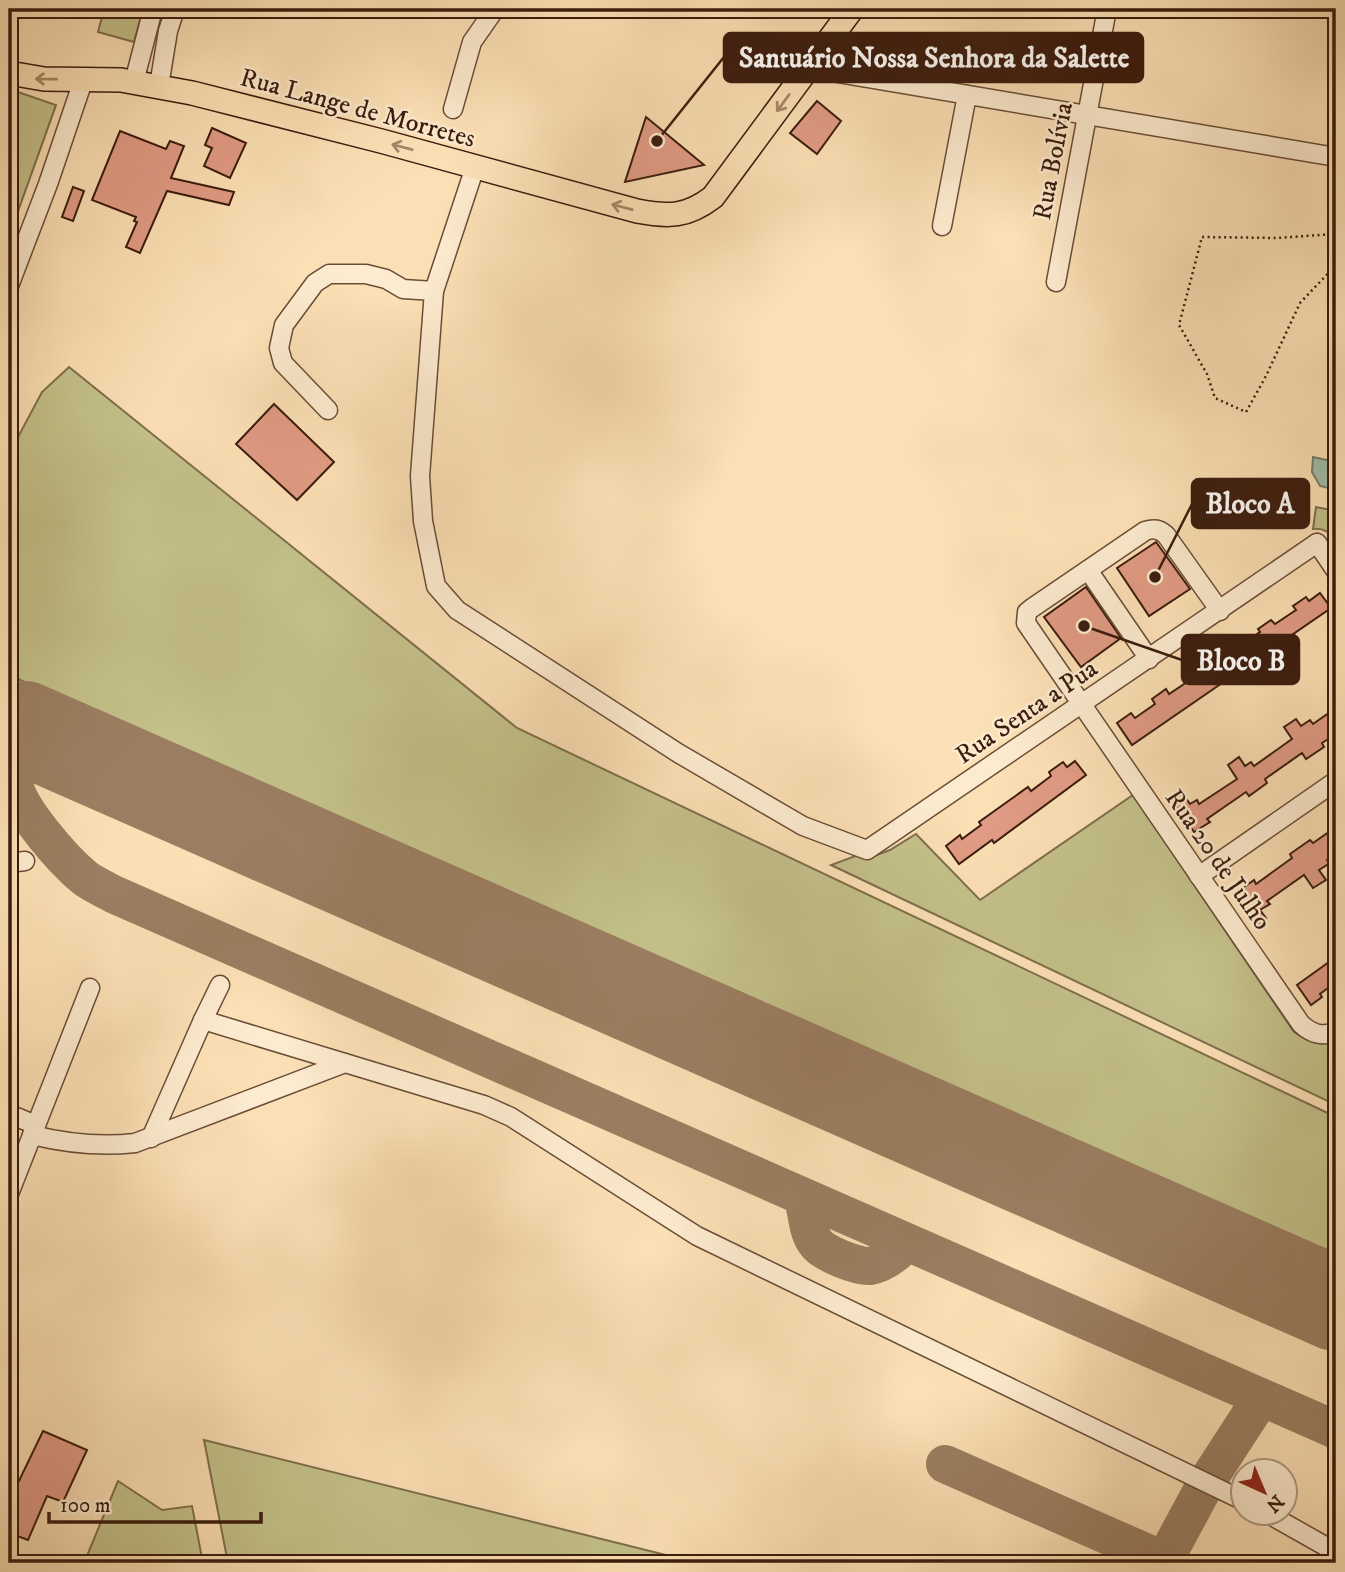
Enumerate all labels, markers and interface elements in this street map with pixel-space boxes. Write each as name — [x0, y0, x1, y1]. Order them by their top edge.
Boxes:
callout: Santuário Nossa Senhora da Salette — [724, 33, 1143, 82]
text: Santuário Nossa Senhora da Salette — [739, 41, 1130, 76]
street label: Rua Lange de Morretes — [236, 61, 479, 156]
one-way arrow — [35, 72, 58, 85]
one-way arrow — [775, 93, 790, 112]
street label: Rua Bolívia — [1026, 100, 1081, 223]
one-way arrow — [391, 140, 414, 153]
one-way arrow — [611, 200, 634, 213]
callout: Bloco A — [1192, 479, 1309, 528]
text: Bloco A — [1205, 487, 1296, 522]
callout: Bloco B — [1182, 635, 1299, 684]
text: Bloco B — [1197, 644, 1285, 679]
street label: Rua Senta a Pua — [949, 653, 1104, 772]
street label: Rua 20 de Julho — [1157, 783, 1278, 937]
north arrow — [1230, 1456, 1300, 1526]
scale bar — [49, 1481, 261, 1525]
text: N — [1261, 1489, 1288, 1517]
text: 100 m — [60, 1493, 111, 1519]

